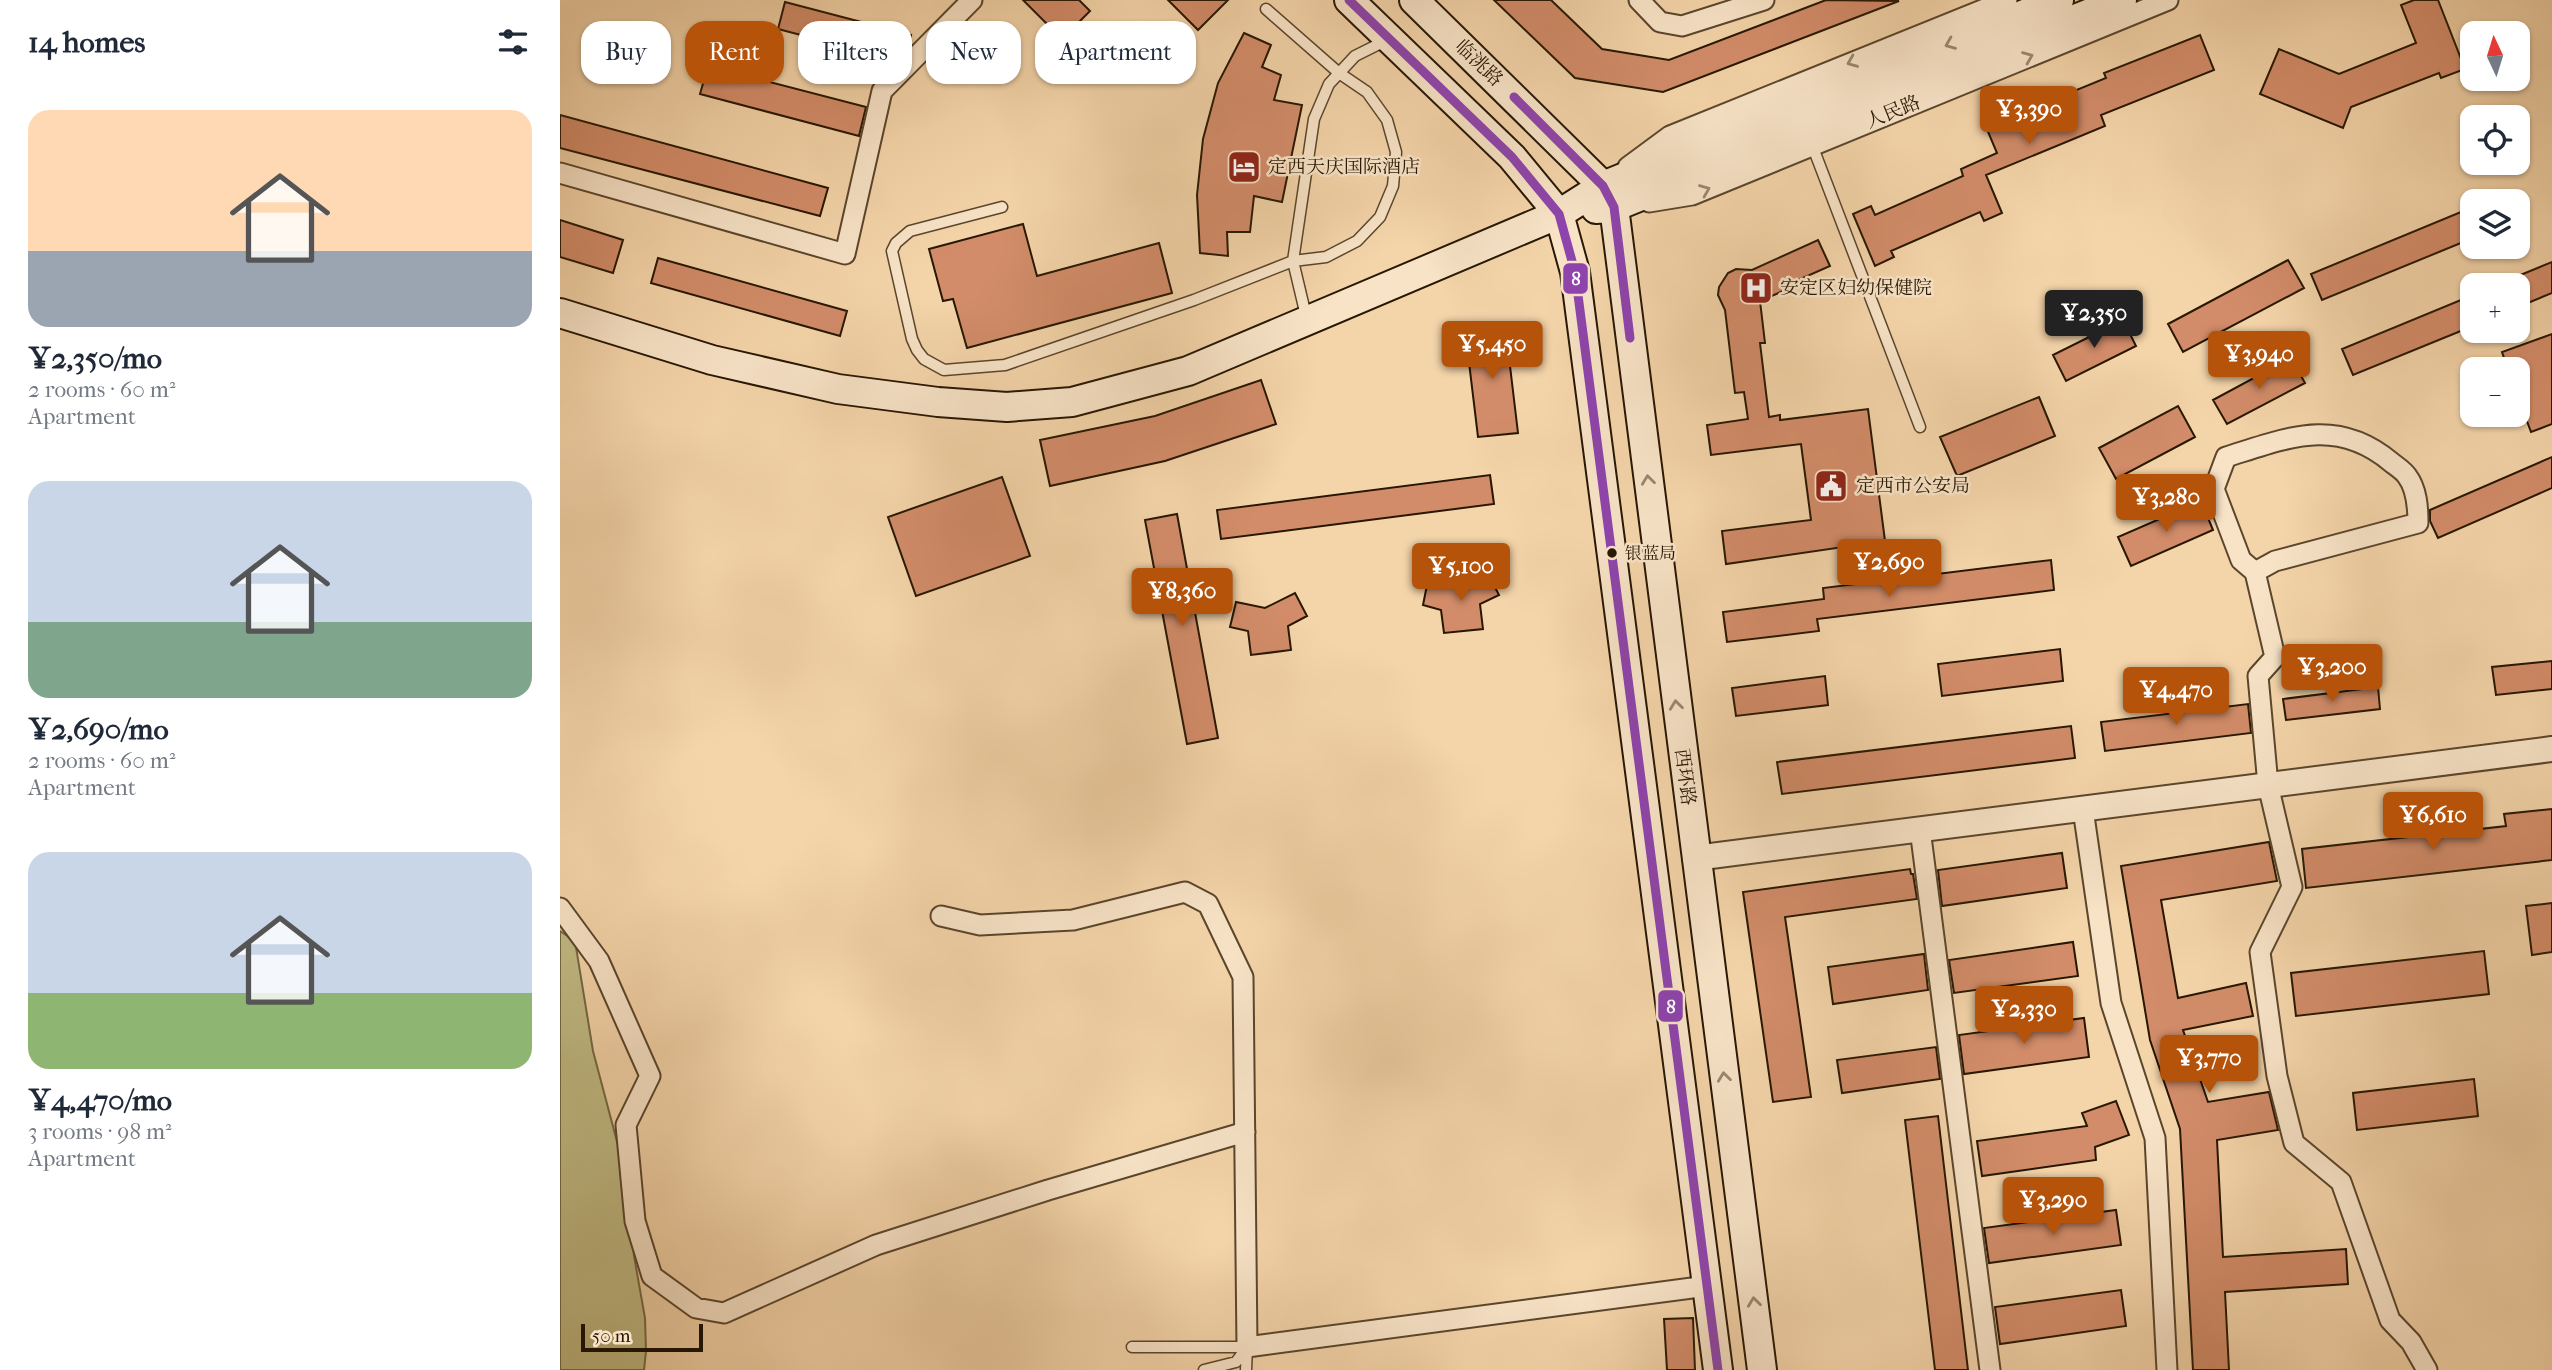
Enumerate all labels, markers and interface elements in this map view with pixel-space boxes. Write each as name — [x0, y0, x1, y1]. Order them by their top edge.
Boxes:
chip: Buy — [581, 21, 671, 84]
chip: Rent — [685, 21, 784, 84]
chip: Filters — [798, 21, 912, 84]
chip: New — [926, 21, 1021, 84]
chip: Apartment — [1035, 21, 1196, 84]
north arrow — [2460, 21, 2530, 91]
map controls — [2460, 21, 2530, 427]
icon: filters — [494, 23, 532, 61]
text: 14 homes — [28, 25, 145, 60]
street label: 临洮路 — [1451, 35, 1507, 91]
one-way arrow — [1945, 36, 1957, 50]
one-way arrow — [2021, 51, 2034, 65]
one-way arrow — [1847, 54, 1859, 68]
pin: ¥3,390 — [1972, 86, 2086, 146]
street label: 人民路 — [1862, 91, 1924, 133]
text: ¥3,390 — [1996, 95, 2062, 122]
button: locate — [2460, 105, 2530, 175]
hotel icon: 定西天庆国际酒店 — [1225, 148, 1263, 186]
icon: home — [217, 155, 343, 281]
place label: 定西天庆国际酒店 — [1268, 156, 1420, 178]
one-way arrow — [1698, 184, 1710, 198]
button: layers — [2460, 189, 2530, 259]
line badge: 8 — [1562, 262, 1589, 295]
text: 8 — [1571, 268, 1581, 290]
hospital icon: 安定区妇幼保健院 — [1737, 269, 1775, 307]
button: + — [2460, 273, 2530, 343]
place label: 安定区妇幼保健院 — [1780, 277, 1932, 299]
pin: ¥2,350 — [2037, 290, 2151, 350]
text: ¥2,350 — [2061, 299, 2127, 326]
pin: ¥5,450 — [1435, 322, 1549, 381]
text: ¥5,450 — [1458, 330, 1526, 357]
pin: ¥3,940 — [2202, 332, 2316, 391]
text: ¥3,940 — [2224, 340, 2294, 367]
text: ¥2,350/mo — [28, 341, 162, 376]
button: − — [2460, 357, 2530, 427]
text: 2 rooms · 60 m² — [28, 376, 175, 403]
text: Apartment — [28, 403, 136, 430]
public building icon: 定西市公安局 — [1812, 467, 1850, 505]
one-way arrow — [1641, 474, 1656, 485]
place label: 定西市公安局 — [1856, 475, 1970, 497]
pin: ¥3,280 — [2109, 475, 2223, 534]
text: ¥3,280 — [2132, 483, 2200, 510]
icon: home — [217, 526, 343, 652]
pin: ¥2,690 — [1832, 540, 1946, 599]
place label: 银蓝局 — [1625, 543, 1676, 563]
pin: ¥5,100 — [1404, 544, 1518, 603]
marker: 银蓝局 — [1605, 546, 1619, 560]
text: ¥2,690 — [1853, 548, 1925, 575]
text: ¥5,100 — [1428, 552, 1494, 579]
pin: ¥8,360 — [1125, 568, 1239, 628]
text: ¥8,360 — [1148, 577, 1216, 604]
pin: ¥3,200 — [2275, 644, 2389, 704]
text: ¥3,200 — [2297, 653, 2367, 680]
pin: ¥4,470 — [2119, 668, 2233, 727]
text: ¥4,470 — [2139, 676, 2213, 703]
one-way arrow — [1669, 699, 1684, 711]
text: ¥2,690/mo — [28, 712, 169, 747]
text: 2 rooms · 60 m² — [28, 747, 175, 774]
street label: 西环路 — [1671, 747, 1699, 807]
text: Apartment — [28, 774, 136, 801]
pin: ¥6,610 — [2376, 792, 2490, 852]
text: ¥6,610 — [2399, 801, 2467, 828]
icon: home — [217, 897, 343, 1023]
pin: ¥2,330 — [1967, 986, 2081, 1046]
line badge: 8 — [1657, 989, 1684, 1023]
text: ¥2,330 — [1991, 995, 2057, 1022]
text: 8 — [1666, 996, 1676, 1018]
pin: ¥3,770 — [2152, 1036, 2266, 1095]
text: ¥3,770 — [2176, 1044, 2242, 1071]
one-way arrow — [1717, 1071, 1732, 1083]
text: ¥4,470/mo — [28, 1083, 172, 1118]
text: 3 rooms · 98 m² — [28, 1118, 172, 1145]
text: Apartment — [28, 1145, 136, 1172]
pin: ¥3,290 — [1996, 1178, 2110, 1237]
text: ¥3,290 — [2019, 1186, 2087, 1213]
one-way arrow — [1746, 1296, 1761, 1308]
scale bar — [581, 1321, 704, 1353]
text: 50 m — [592, 1325, 631, 1347]

